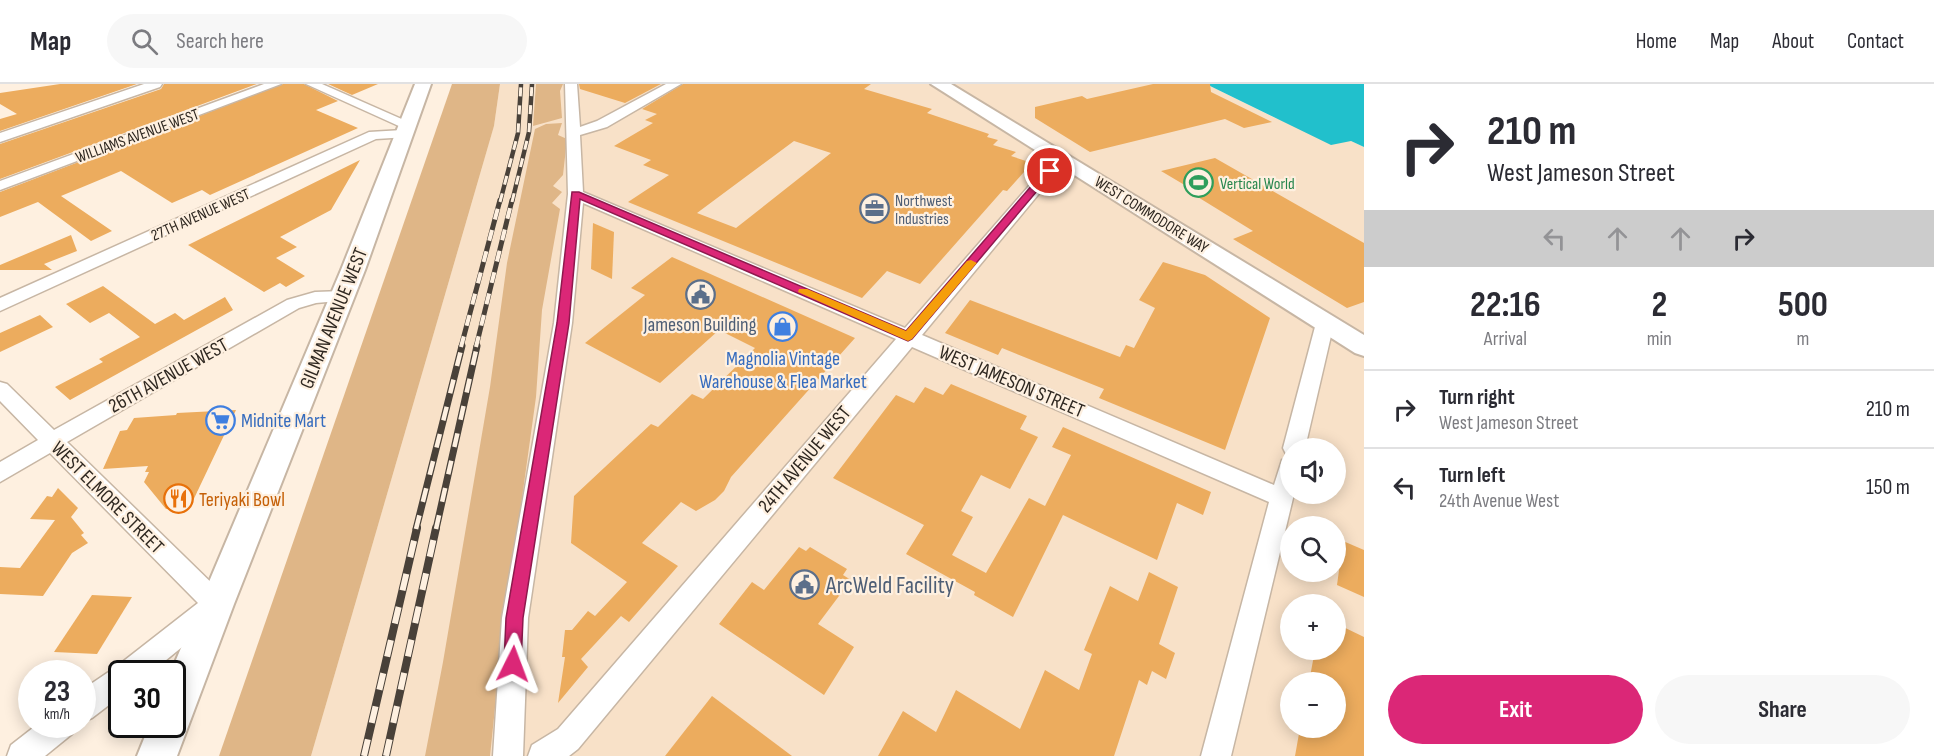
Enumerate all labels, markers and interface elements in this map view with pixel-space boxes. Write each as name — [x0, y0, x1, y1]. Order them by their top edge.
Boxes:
search box — [107, 14, 527, 68]
text: Map — [30, 25, 71, 58]
icon: search — [128, 25, 161, 58]
text: Search here — [176, 28, 264, 55]
text: Home — [1636, 29, 1677, 54]
text: Map — [1710, 29, 1739, 54]
text: About — [1772, 29, 1814, 54]
text: Contact — [1847, 29, 1904, 54]
street label: WILLIAMS AVENUE WEST — [73, 105, 202, 168]
text: 210 m — [1487, 106, 1576, 157]
icon: right — [1388, 108, 1466, 186]
pin — [1024, 145, 1075, 196]
icon: arrive — [1033, 154, 1066, 187]
text: West Jameson Street — [1487, 157, 1675, 189]
sports icon: Vertical World — [1183, 167, 1215, 199]
street label: WEST COMMODORE WAY — [1091, 173, 1212, 258]
place label: Vertical World — [1220, 175, 1295, 194]
street label: 27TH AVENUE WEST — [148, 185, 253, 246]
place label: Northwest Industries — [895, 192, 952, 229]
office icon: Northwest Industries — [858, 193, 890, 225]
icon: left — [1538, 222, 1571, 255]
icon: ahead — [1601, 222, 1634, 255]
icon: ahead — [1664, 222, 1697, 255]
icon: right — [1727, 222, 1760, 255]
street label: GILMAN AVENUE WEST — [295, 244, 373, 392]
public building icon: Jameson Building — [684, 278, 716, 310]
text: 22:16 — [1470, 284, 1541, 327]
text: 2 — [1651, 284, 1667, 327]
text: 500 — [1778, 284, 1828, 327]
shop icon: Magnolia Vintage Warehouse & Flea Market — [767, 311, 799, 343]
place label: Jameson Building — [642, 313, 757, 337]
text: Arrival — [1484, 327, 1527, 351]
text: min — [1647, 327, 1672, 351]
text: m — [1796, 327, 1809, 351]
street label: 26TH AVENUE WEST — [105, 333, 232, 419]
street label: WEST JAMESON STREET — [935, 340, 1088, 423]
place label: Magnolia Vintage Warehouse & Flea Market — [699, 347, 867, 394]
text: Turn right — [1439, 384, 1515, 411]
icon: right — [1388, 393, 1421, 426]
text: 210 m — [1866, 396, 1910, 423]
street label: 24TH AVENUE WEST — [753, 402, 856, 518]
supermarket icon: Midnite Mart — [204, 404, 236, 436]
place label: Midnite Mart — [241, 409, 326, 433]
text: West Jameson Street — [1439, 411, 1578, 435]
street label: WEST ELMORE STREET — [46, 436, 169, 559]
map controls — [1280, 438, 1346, 738]
button: sound — [1280, 438, 1346, 504]
text: Turn left — [1439, 462, 1505, 489]
icon: left — [1388, 471, 1421, 504]
text: 150 m — [1866, 474, 1910, 501]
restaurant icon: Teriyaki Bowl — [162, 483, 194, 515]
place label: Teriyaki Bowl — [199, 488, 285, 512]
text: 24th Avenue West — [1439, 489, 1559, 513]
button: search — [1280, 516, 1346, 582]
public building icon: ArcWeld Facility — [789, 569, 821, 601]
place label: ArcWeld Facility — [825, 571, 954, 600]
button: + — [1280, 594, 1346, 660]
position arrow — [481, 632, 545, 696]
speed limit sign: 30 — [108, 660, 186, 738]
button: − — [1280, 672, 1346, 738]
text: 23 — [44, 674, 70, 710]
button: Exit — [1388, 675, 1643, 744]
button: Share — [1655, 675, 1910, 744]
text: km/h — [44, 705, 70, 724]

